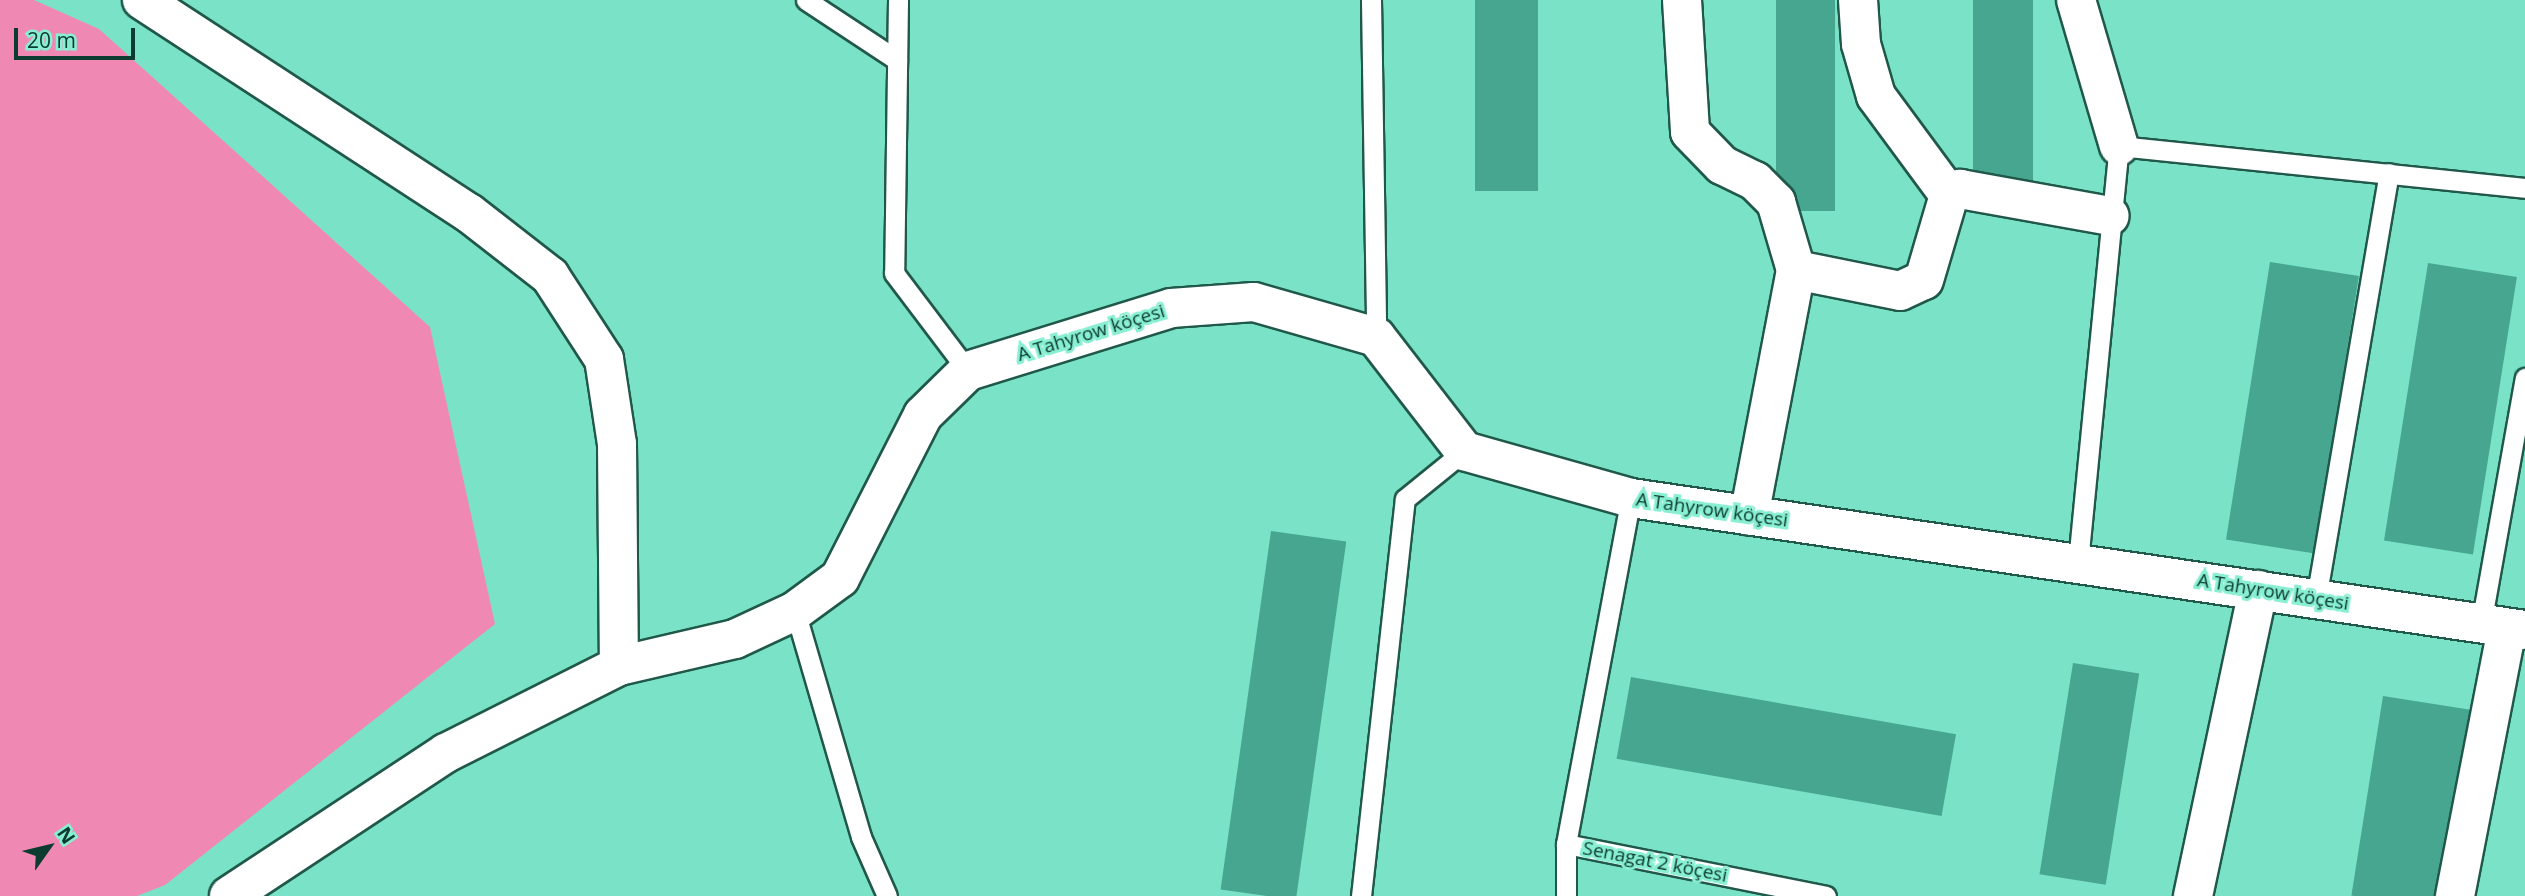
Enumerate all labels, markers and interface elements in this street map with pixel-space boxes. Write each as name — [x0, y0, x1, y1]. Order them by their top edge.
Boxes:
scale bar — [18, 14, 138, 58]
text: 20 m — [27, 26, 76, 54]
street label: A Tahyrow köçesi — [1014, 300, 1168, 366]
street label: A Tahyrow köçesi — [1635, 488, 1789, 532]
street label: A Tahyrow köçesi — [2196, 569, 2350, 615]
north arrow — [14, 812, 84, 882]
text: N — [51, 822, 82, 849]
street label: Senagat 2 köçesi — [1581, 837, 1729, 887]

